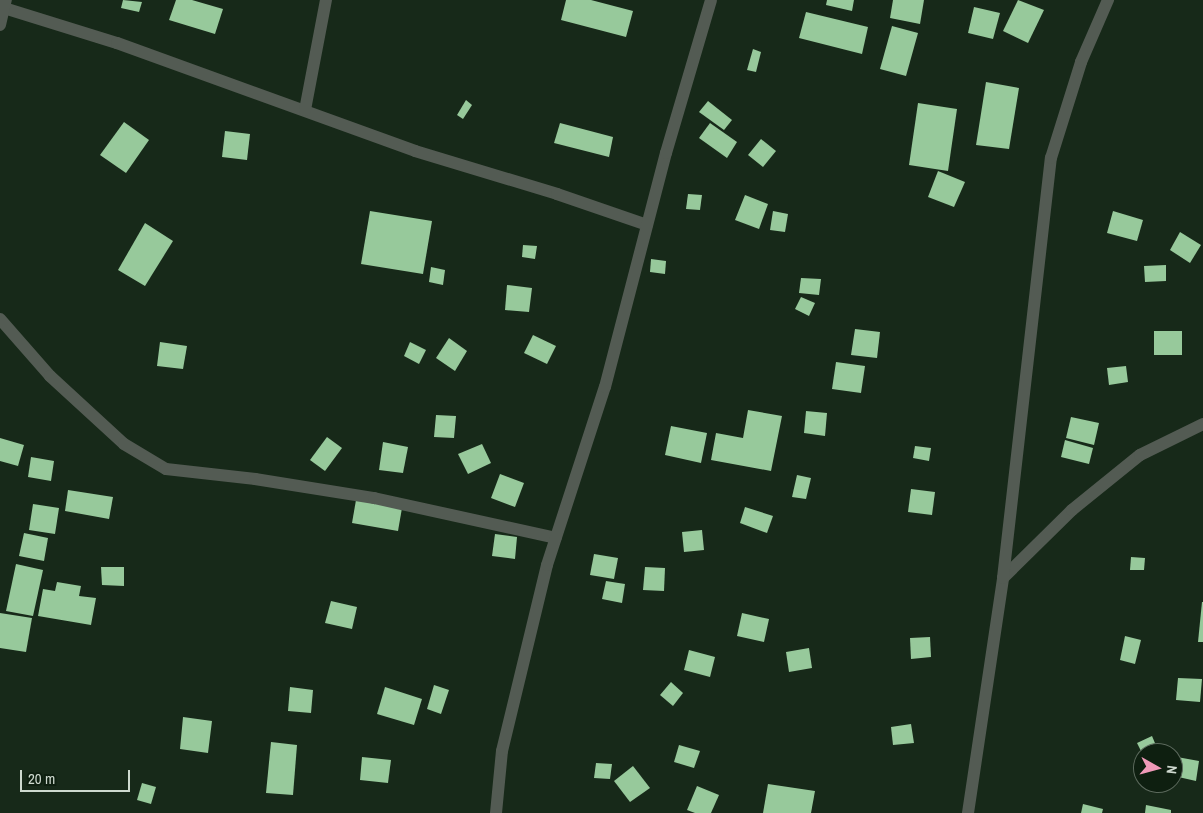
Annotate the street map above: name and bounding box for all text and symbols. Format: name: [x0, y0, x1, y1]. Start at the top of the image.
north arrow: [1133, 743, 1183, 793]
scale bar: [22, 760, 132, 792]
text: N: [1162, 764, 1181, 775]
text: 20 m: [28, 768, 55, 789]

